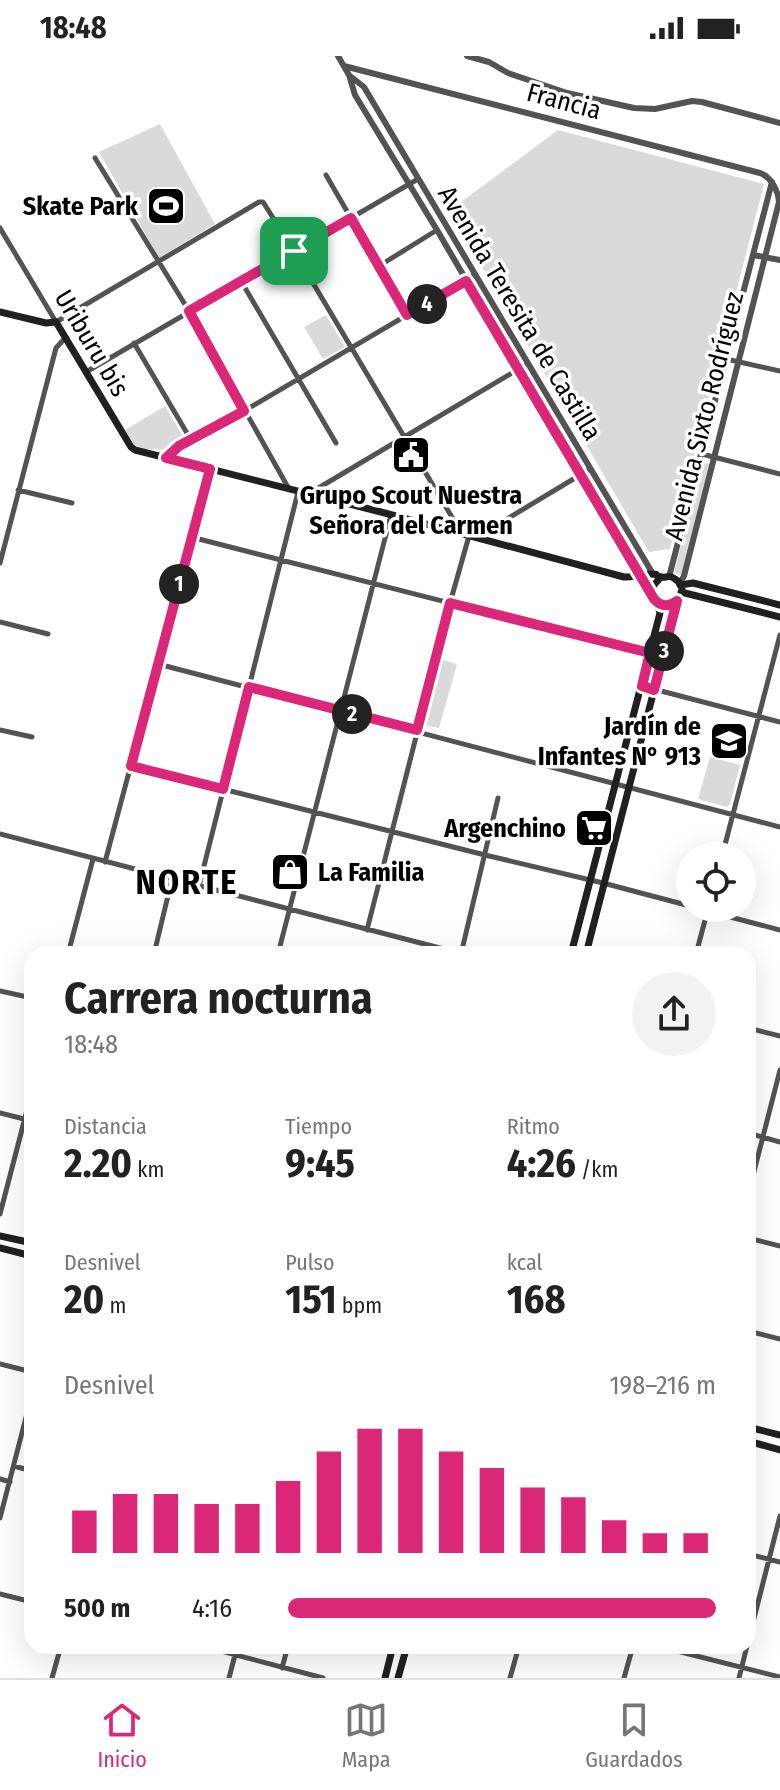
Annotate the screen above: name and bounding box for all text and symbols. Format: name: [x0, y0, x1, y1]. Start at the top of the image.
text: 18:48: [40, 10, 107, 46]
street label: Francia: [523, 77, 604, 126]
street label: Avenida Teresita de Castilla: [431, 180, 608, 446]
sports icon: Skate Park: [145, 185, 187, 227]
place label: Skate Park: [23, 191, 139, 222]
pin: [260, 217, 328, 285]
icon: arrive: [272, 229, 316, 273]
street label: Uriburu bis: [48, 284, 135, 402]
pin: 4: [407, 284, 447, 324]
street label: Avenida Sixto Rodríguez: [659, 289, 750, 544]
text: 4: [421, 290, 433, 317]
public building icon: Grupo Scout Nuestra Señora del Carmen: [390, 434, 432, 476]
place label: Grupo Scout Nuestra Señora del Carmen: [300, 480, 522, 541]
pin: 1: [159, 564, 199, 604]
text: 1: [174, 570, 184, 597]
pin: 3: [644, 631, 684, 671]
text: 3: [659, 637, 669, 664]
pin: 2: [332, 694, 372, 734]
text: 2: [347, 700, 357, 727]
place label: Jardín de Infantes N° 913: [538, 711, 701, 772]
school or university icon: Jardín de Infantes N° 913: [708, 720, 750, 762]
supermarket icon: Argenchino: [573, 807, 615, 849]
place label: Argenchino: [443, 813, 566, 844]
map controls: [676, 842, 756, 922]
button: locate: [676, 842, 756, 922]
shop icon: La Familia: [269, 851, 311, 893]
place label: La Familia: [318, 857, 425, 888]
district label: NORTE: [136, 862, 239, 903]
text: Carrera nocturna: [64, 972, 373, 1025]
button: share: [632, 972, 716, 1056]
text: 18:48: [64, 1029, 118, 1060]
text: Distancia: [64, 1113, 147, 1140]
text: Tiempo: [285, 1113, 352, 1140]
text: Ritmo: [507, 1113, 560, 1140]
text: 2.20: [64, 1140, 132, 1188]
text: 9:45: [285, 1140, 355, 1188]
text: 4:26: [507, 1140, 576, 1188]
text: km: [132, 1156, 164, 1183]
text: /km: [576, 1156, 618, 1183]
text: Desnivel: [64, 1249, 141, 1276]
text: Pulso: [285, 1249, 335, 1276]
text: kcal: [507, 1249, 542, 1276]
text: 20: [64, 1276, 104, 1324]
text: 151: [285, 1276, 337, 1324]
text: 168: [507, 1276, 566, 1324]
text: m: [104, 1292, 126, 1319]
text: bpm: [337, 1292, 382, 1319]
text: Desnivel: [64, 1370, 154, 1401]
text: 198–216 m: [609, 1370, 716, 1401]
text: 500 m: [64, 1593, 130, 1624]
text: 4:16: [192, 1593, 232, 1624]
tab: Inicio: [97, 1698, 147, 1773]
tab: Mapa: [342, 1698, 390, 1773]
tab: Guardados: [585, 1698, 683, 1773]

